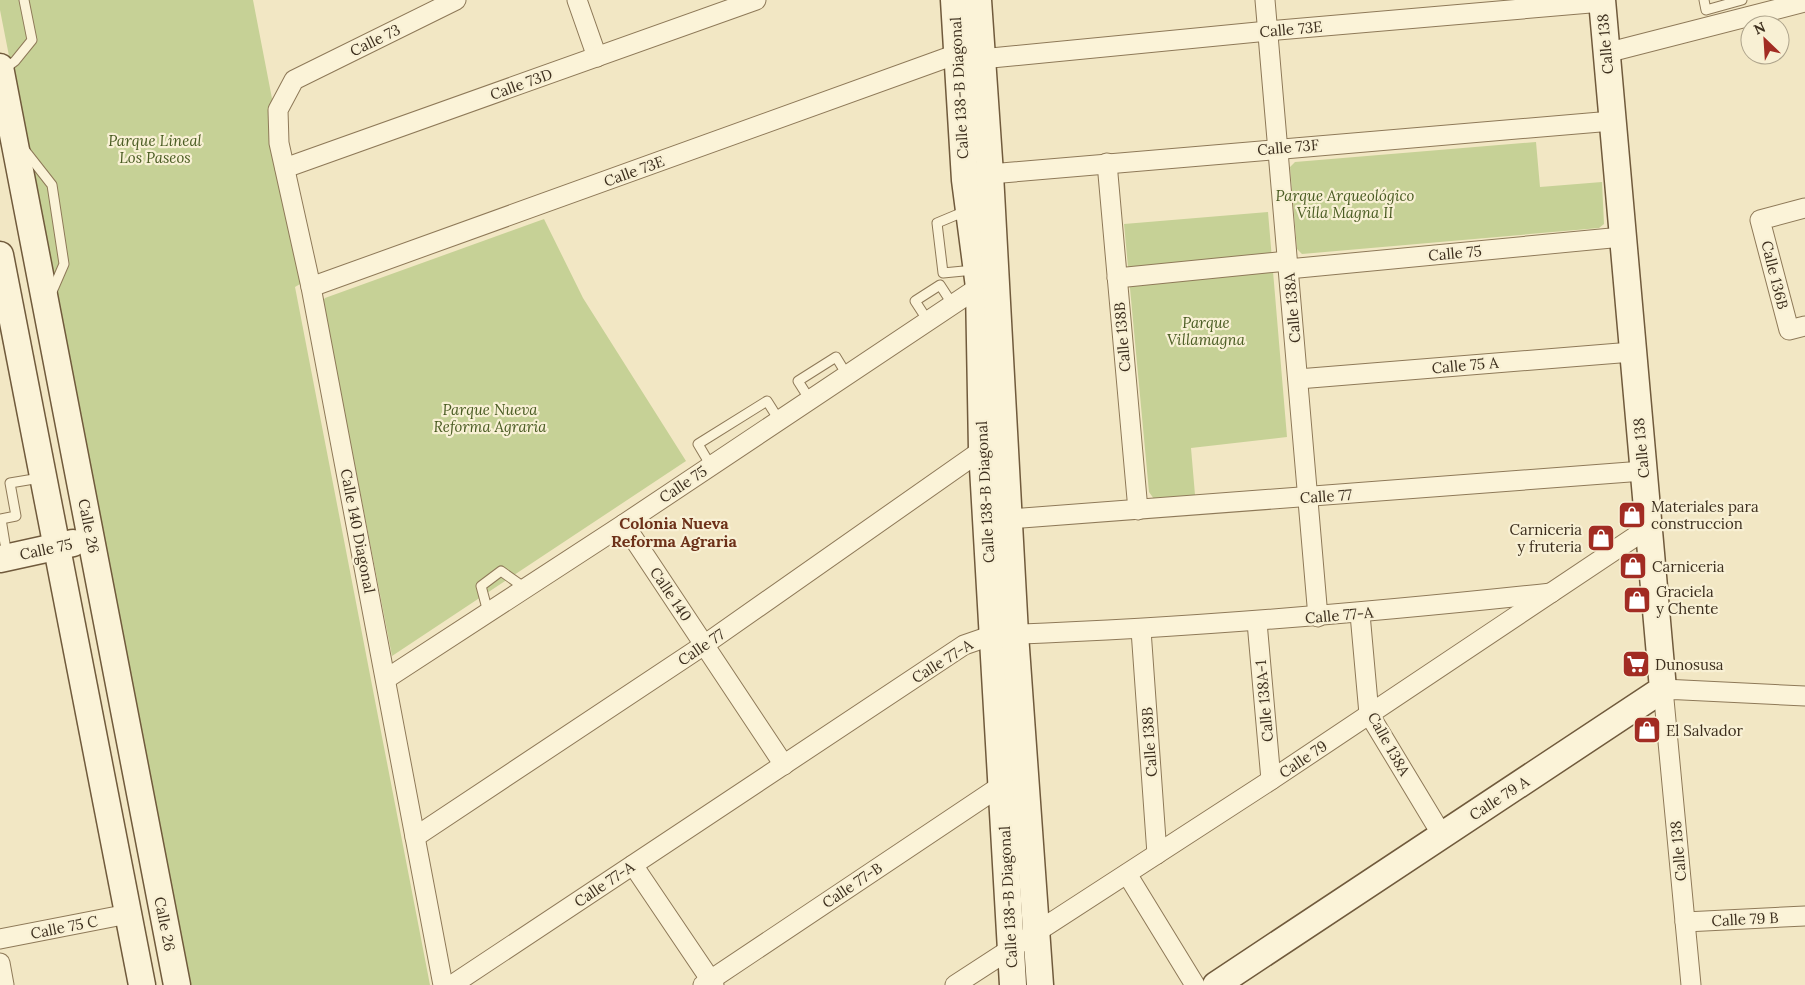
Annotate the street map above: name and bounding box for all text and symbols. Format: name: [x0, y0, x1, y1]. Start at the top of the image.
street label: Calle 138: [1593, 13, 1617, 75]
north arrow: [1740, 15, 1790, 65]
street label: Calle 138-B Diagonal: [946, 17, 972, 159]
street label: Calle 73E: [1259, 17, 1323, 41]
text: N: [1751, 18, 1768, 39]
street label: Calle 73: [347, 20, 403, 60]
street label: Calle 73D: [487, 64, 555, 104]
park label: Parque Lineal Los Paseos: [108, 131, 203, 167]
street label: Calle 73F: [1256, 135, 1320, 159]
street label: Calle 73E: [601, 151, 667, 191]
park label: Parque Arqueológico Villa Magna II: [1276, 186, 1415, 222]
street label: Calle 136B: [1757, 239, 1793, 311]
street label: Calle 75: [1427, 241, 1483, 265]
street label: Calle 138A: [1279, 272, 1305, 344]
street label: Calle 138B: [1109, 301, 1135, 373]
park label: Parque Villamagna: [1167, 313, 1246, 349]
street label: Calle 75 A: [1431, 353, 1500, 377]
park label: Parque Nueva Reforma Agraria: [433, 400, 547, 436]
street label: Calle 138: [1629, 417, 1653, 479]
street label: Calle 138-B Diagonal: [972, 421, 998, 563]
street label: Calle 75: [655, 461, 711, 507]
street label: Calle 140 Diagonal: [337, 467, 379, 595]
street label: Calle 77: [1299, 485, 1353, 507]
street label: Calle 26: [74, 497, 104, 555]
place label: Materiales para construccion: [1651, 497, 1759, 533]
shop icon: Materiales para construccion: [1617, 500, 1647, 530]
district label: Colonia Nueva Reforma Agraria: [611, 513, 738, 551]
place label: Carniceria y fruteria: [1509, 520, 1582, 556]
shop icon: Carniceria y fruteria: [1586, 523, 1616, 553]
street label: Calle 75: [18, 534, 74, 564]
shop icon: Carniceria: [1618, 551, 1648, 581]
place label: Carniceria: [1652, 557, 1725, 576]
street label: Calle 140: [646, 563, 696, 625]
place label: Graciela y Chente: [1656, 582, 1718, 618]
shop icon: Graciela y Chente: [1622, 585, 1652, 615]
street label: Calle 77-A: [1304, 603, 1375, 627]
street label: Calle 77: [674, 624, 728, 669]
street label: Calle 77-A: [908, 634, 977, 687]
supermarket icon: Dunosusa: [1621, 649, 1651, 679]
place label: Dunosusa: [1655, 655, 1724, 674]
street label: Calle 138A-1: [1251, 659, 1277, 743]
street label: Calle 138B: [1137, 706, 1161, 778]
street label: Calle 138A: [1364, 709, 1415, 780]
shop icon: El Salvador: [1632, 715, 1662, 745]
place label: El Salvador: [1666, 721, 1744, 740]
street label: Calle 79: [1275, 736, 1331, 782]
street label: Calle 79 A: [1466, 771, 1533, 824]
street label: Calle 138: [1666, 820, 1690, 882]
street label: Calle 138-B Diagonal: [995, 826, 1021, 968]
street label: Calle 77-A: [570, 857, 638, 911]
street label: Calle 77-B: [818, 858, 886, 912]
street label: Calle 26: [150, 895, 180, 953]
street label: Calle 79 B: [1711, 908, 1779, 930]
street label: Calle 75 C: [29, 911, 100, 943]

